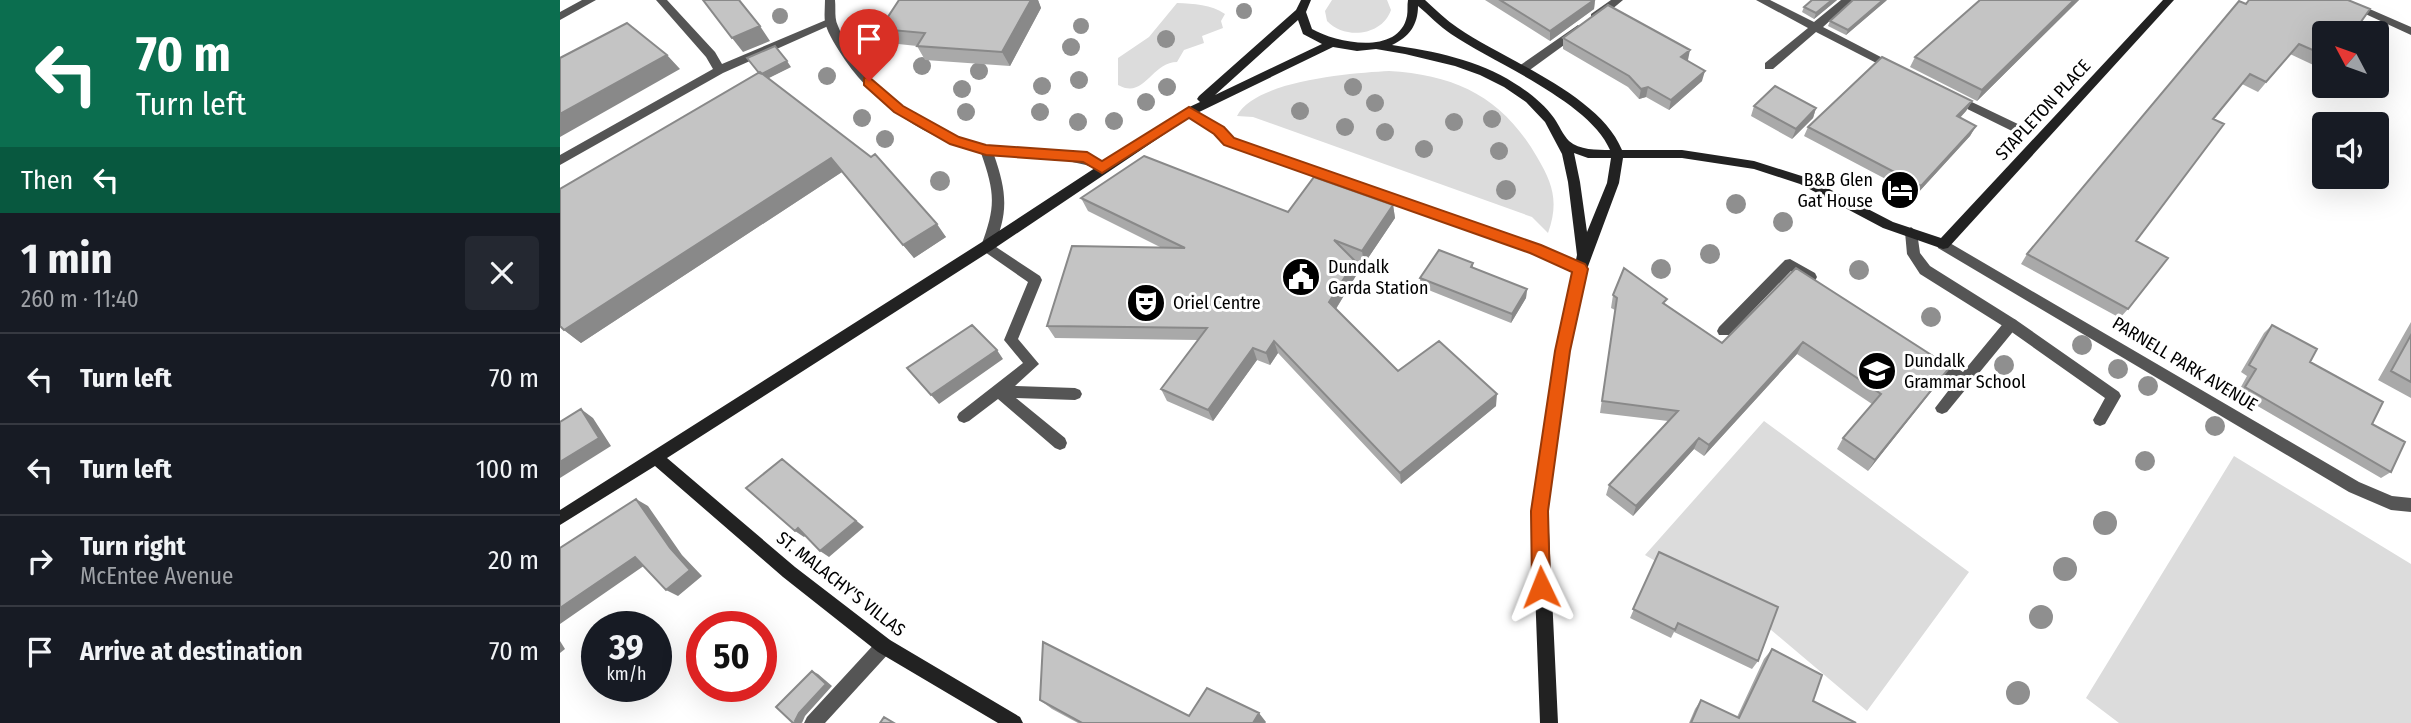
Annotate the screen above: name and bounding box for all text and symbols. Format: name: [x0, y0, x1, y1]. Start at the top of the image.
pin: [839, 9, 899, 81]
icon: arrive: [850, 20, 888, 58]
north arrow: [2312, 21, 2389, 98]
map controls: [2312, 21, 2389, 189]
text: 70 m: [136, 25, 231, 84]
icon: left: [21, 28, 112, 119]
street label: STAPLETON PLACE: [1991, 55, 2095, 165]
text: Turn left: [136, 85, 246, 123]
button: sound: [2312, 112, 2389, 189]
icon: left: [87, 161, 125, 199]
text: Then: [21, 165, 73, 196]
place label: B&B Glen Gat House: [1797, 169, 1873, 212]
hotel icon: B&B Glen Gat House: [1879, 169, 1921, 211]
text: 1 min: [21, 234, 112, 284]
button: close: [465, 236, 539, 310]
public building icon: Dundalk Garda Station: [1280, 256, 1322, 298]
place label: Dundalk Garda Station: [1328, 256, 1429, 299]
theatre icon: Oriel Centre: [1125, 282, 1167, 324]
text: 260 m · 11:40: [21, 285, 139, 313]
place label: Oriel Centre: [1173, 292, 1261, 314]
street label: PARNELL PARK AVENUE: [2108, 312, 2262, 416]
school or university icon: Dundalk Grammar School: [1856, 350, 1898, 392]
place label: Dundalk Grammar School: [1904, 350, 2026, 393]
icon: left: [21, 360, 59, 398]
text: Turn left: [80, 363, 172, 394]
text: 70 m: [489, 363, 539, 394]
icon: left: [21, 451, 59, 489]
text: Turn left: [80, 454, 172, 485]
text: 100 m: [476, 454, 539, 485]
street label: ST. MALACHY'S VILLAS: [772, 527, 910, 641]
text: Turn right: [80, 531, 186, 562]
icon: right: [21, 542, 59, 580]
text: 20 m: [488, 545, 539, 576]
position arrow: [1504, 550, 1578, 624]
text: McEntee Avenue: [80, 562, 233, 590]
speed limit sign: 50: [686, 611, 777, 702]
text: 39: [609, 626, 644, 668]
icon: arrive: [21, 633, 59, 671]
text: Arrive at destination: [80, 636, 303, 667]
text: 70 m: [489, 636, 539, 667]
text: km/h: [606, 663, 647, 685]

